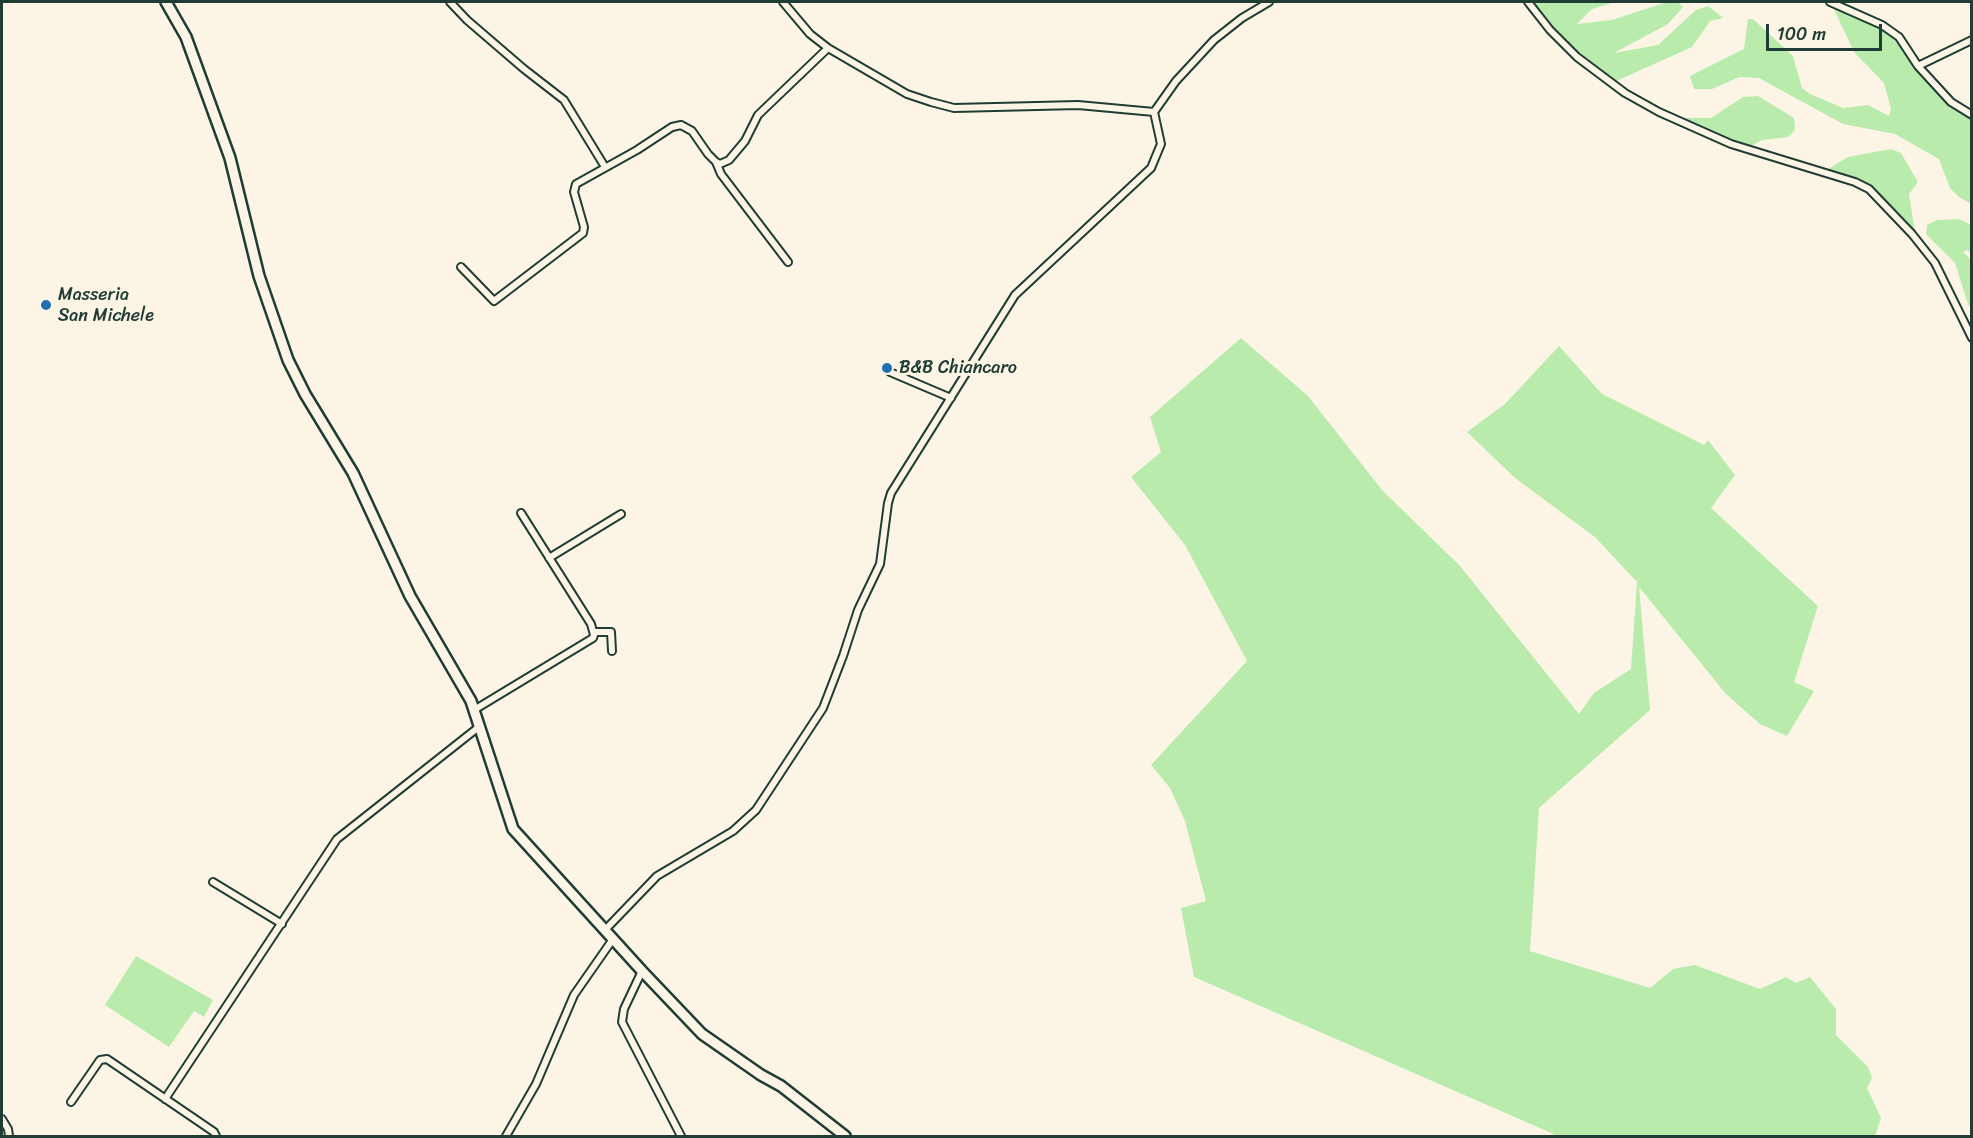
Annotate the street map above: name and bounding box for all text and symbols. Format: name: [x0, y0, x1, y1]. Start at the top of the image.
scale bar: [1769, 12, 1884, 50]
text: 100 m: [1777, 18, 1826, 50]
place label: Masseria San Michele: [58, 284, 154, 326]
marker: Masseria San Michele: [39, 298, 53, 312]
place label: B&B Chiancaro: [899, 357, 1017, 379]
marker: B&B Chiancaro: [880, 361, 894, 375]

